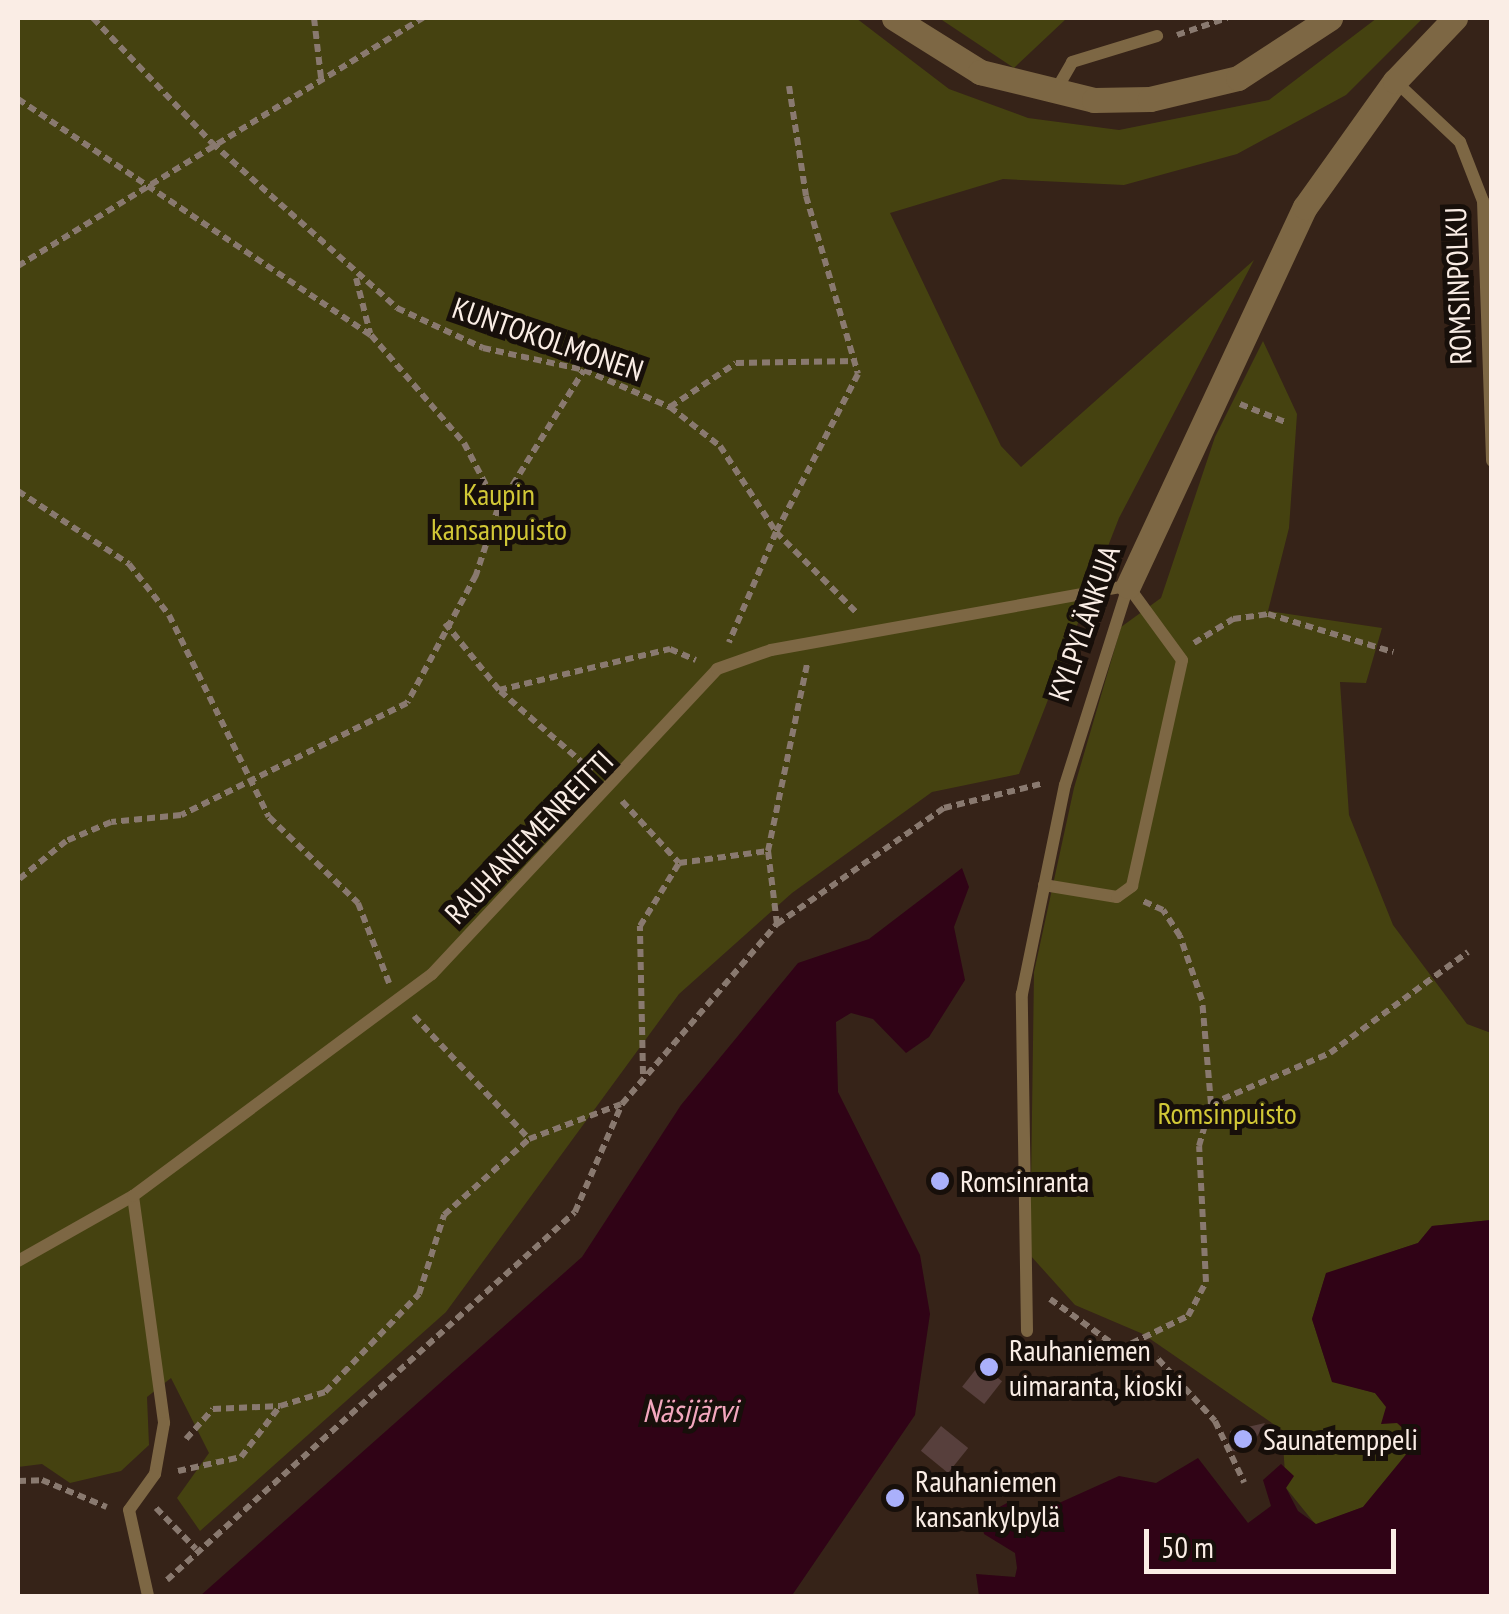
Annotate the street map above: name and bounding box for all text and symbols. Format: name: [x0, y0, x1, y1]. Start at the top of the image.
street label: ROMSINPOLKU: [1437, 207, 1479, 365]
street label: KUNTOKOLMONEN: [448, 290, 648, 388]
park label: Kaupin kansanpuisto: [431, 476, 567, 546]
street label: KYLPYLÄNKUJA: [1041, 541, 1127, 705]
street label: RAUHANIEMENREITTI: [437, 743, 621, 931]
park label: Romsinpuisto: [1157, 1095, 1297, 1131]
place label: Romsinranta: [960, 1163, 1089, 1199]
marker: Romsinranta: [929, 1170, 951, 1192]
place label: Rauhaniemen uimaranta, kioski: [1009, 1332, 1185, 1402]
marker: Rauhaniemen uimaranta, kioski: [978, 1356, 1000, 1378]
water label: Näsijärvi: [642, 1391, 738, 1429]
place label: Saunatemppeli: [1263, 1421, 1418, 1457]
marker: Saunatemppeli: [1232, 1428, 1254, 1450]
place label: Rauhaniemen kansankylpylä: [915, 1463, 1060, 1534]
marker: Rauhaniemen kansankylpylä: [884, 1487, 906, 1509]
scale bar: [1149, 1509, 1402, 1571]
text: 50 m: [1161, 1527, 1214, 1566]

